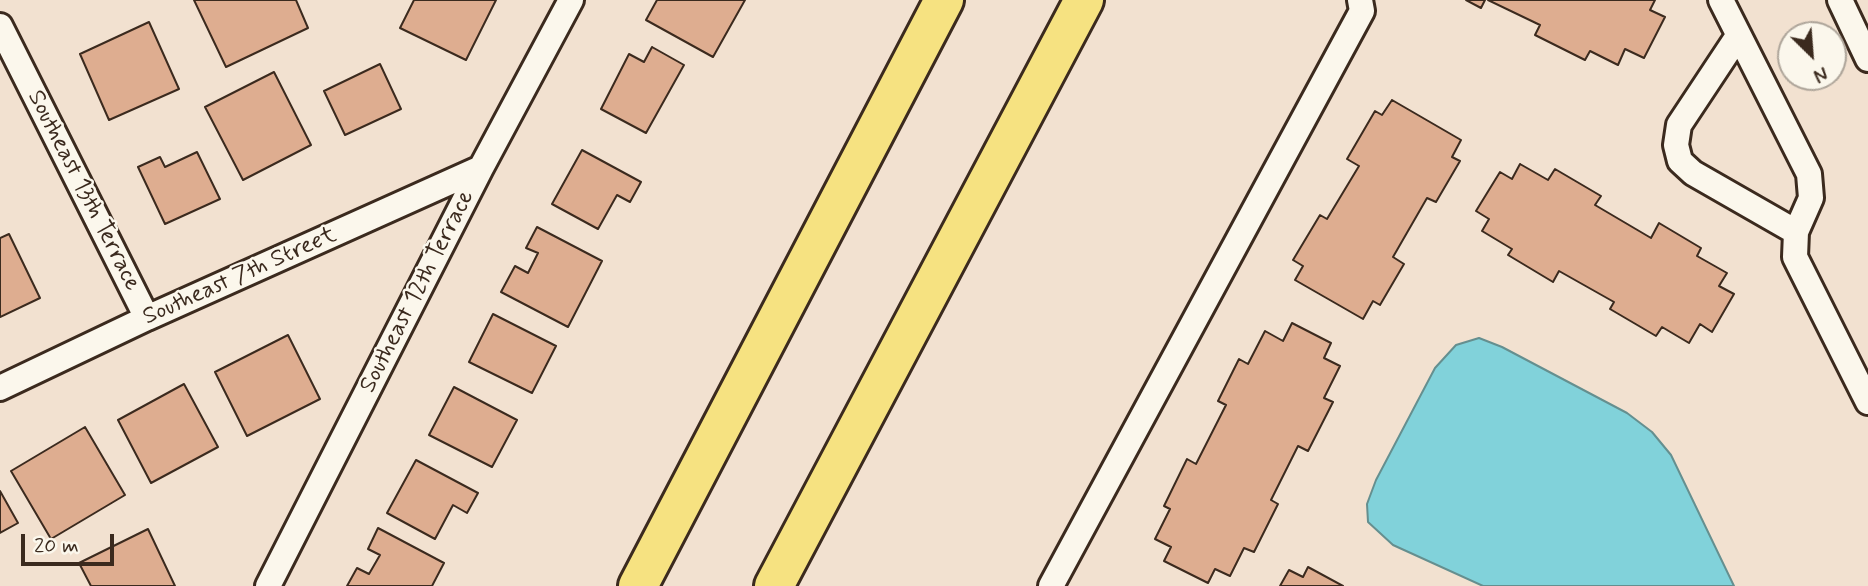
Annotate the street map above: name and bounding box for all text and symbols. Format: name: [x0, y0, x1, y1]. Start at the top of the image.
north arrow: [1777, 21, 1847, 91]
text: N: [1809, 60, 1831, 88]
street label: Southeast 13th Terrace: [20, 86, 146, 296]
street label: Southeast 12th Terrace: [354, 186, 482, 398]
street label: Southeast 7th Street: [139, 221, 341, 333]
scale bar: [24, 520, 117, 564]
text: 20 m: [34, 532, 79, 560]

